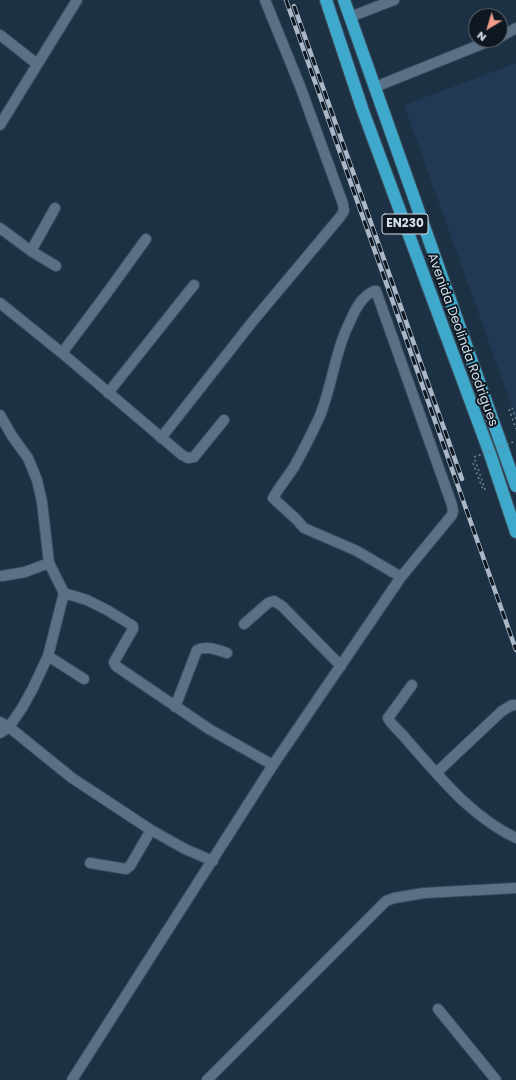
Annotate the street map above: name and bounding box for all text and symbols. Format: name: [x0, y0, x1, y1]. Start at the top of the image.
north arrow: [468, 8, 508, 48]
text: N: [473, 28, 489, 46]
road number: EN230: [382, 214, 428, 234]
street label: Avenida Deolinda Rodrigues: [423, 251, 501, 429]

